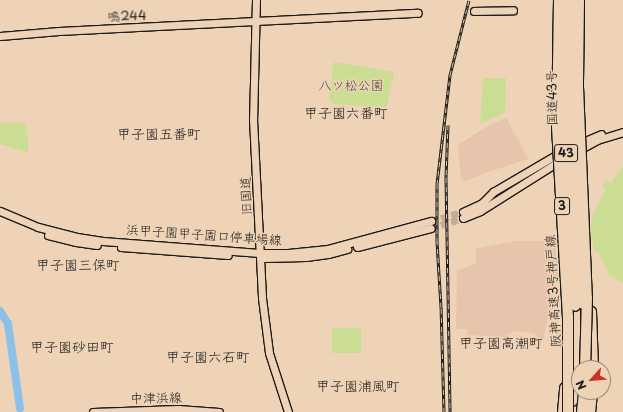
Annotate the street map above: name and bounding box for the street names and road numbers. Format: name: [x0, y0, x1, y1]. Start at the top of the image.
street label: 鳴244: [107, 8, 147, 24]
street label: 国道43号: [544, 70, 560, 126]
road number: 43: [554, 143, 578, 163]
street label: 旧国道: [238, 176, 254, 216]
road number: 3: [554, 196, 570, 216]
street label: 浜甲子園甲子園口停車場線: [126, 222, 282, 248]
street label: 阪神高速3号神戸線: [542, 234, 564, 348]
street label: 中津浜線: [130, 390, 182, 406]

